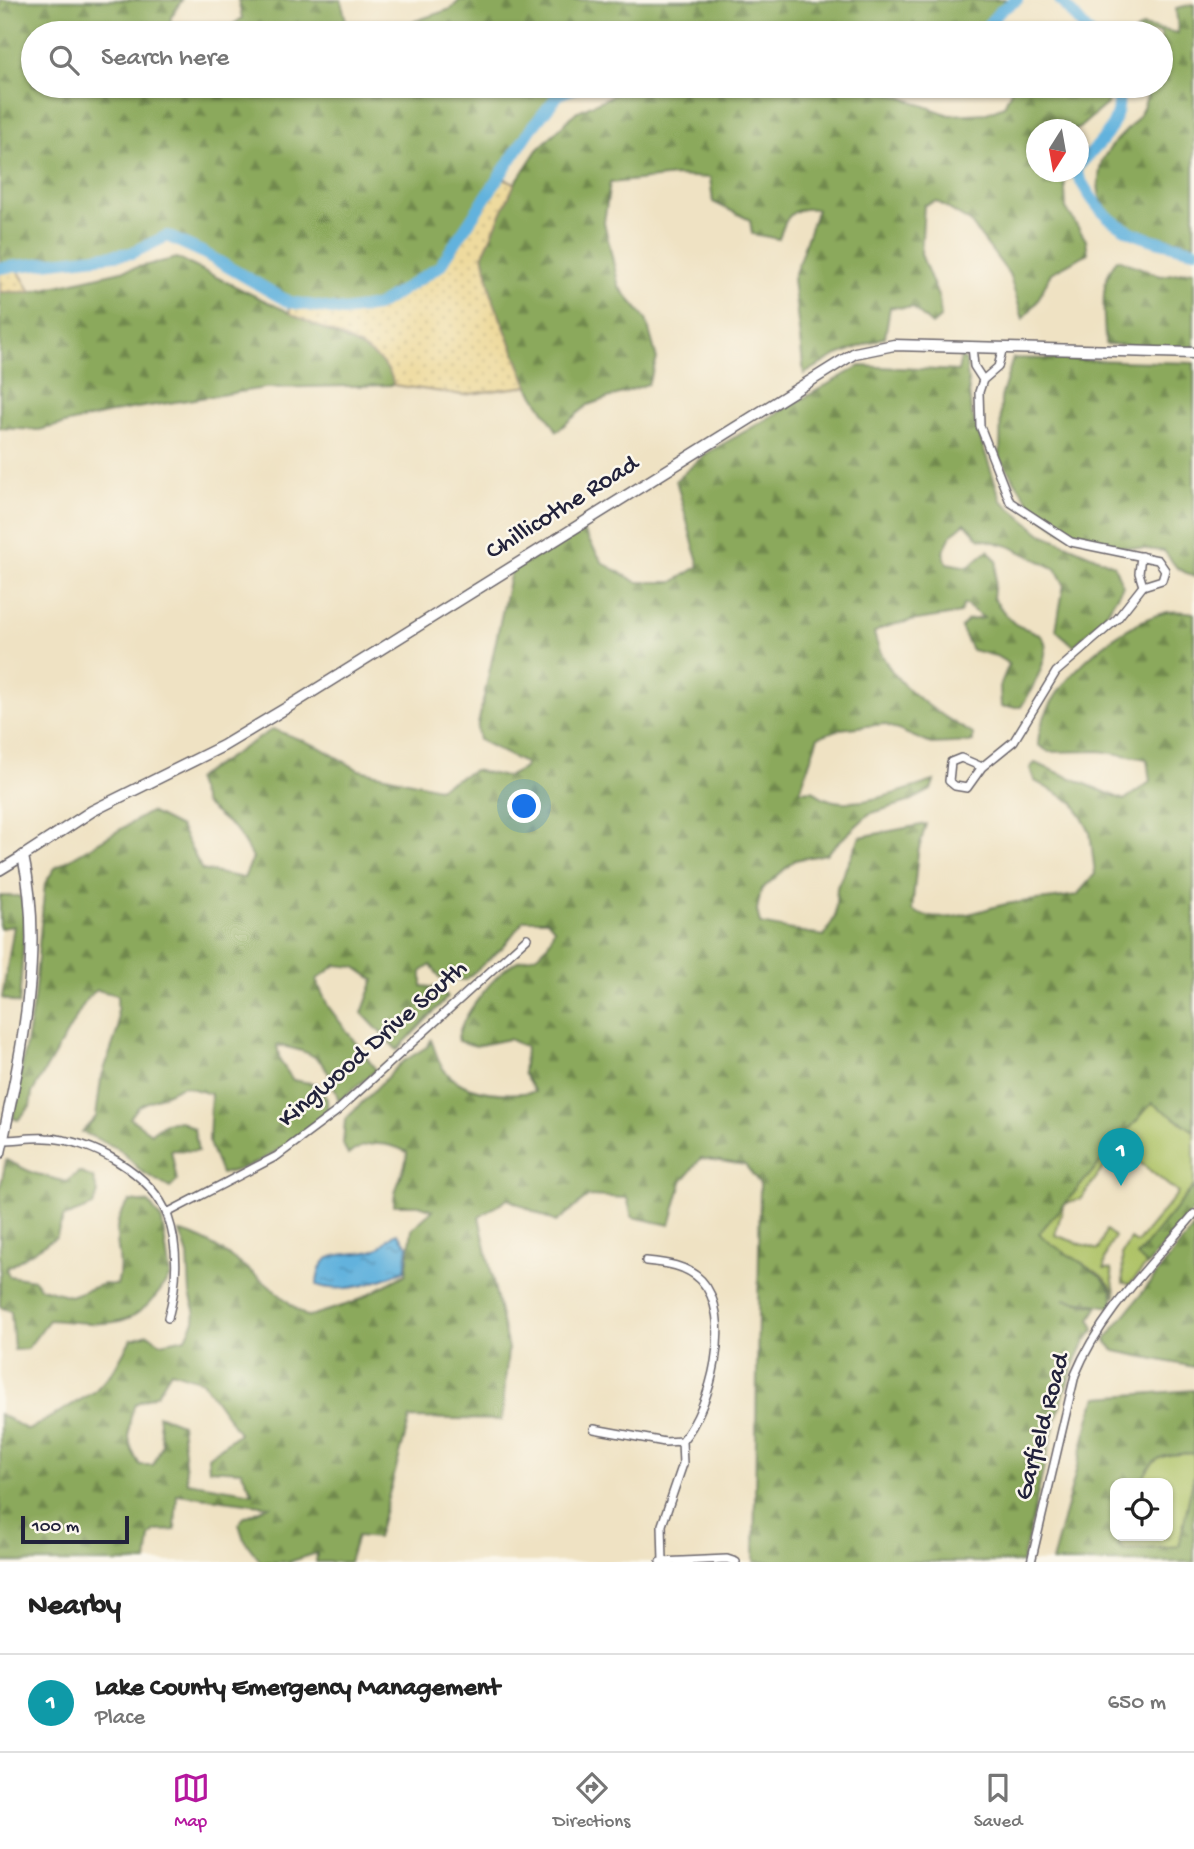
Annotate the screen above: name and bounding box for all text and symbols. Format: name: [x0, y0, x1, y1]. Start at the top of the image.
search box: [21, 21, 1173, 98]
icon: search: [45, 41, 83, 79]
text: Search here: [101, 44, 229, 75]
north arrow: [1026, 119, 1089, 182]
street label: Chillicothe Road: [481, 449, 647, 568]
your location: [507, 789, 541, 823]
street label: Kingwood Drive South: [273, 954, 475, 1136]
pin: 1: [1098, 1128, 1144, 1186]
street label: Garfield Road: [1009, 1348, 1079, 1504]
map controls: [1110, 1478, 1173, 1541]
button: locate: [1110, 1478, 1173, 1541]
scale bar: [21, 1513, 130, 1545]
text: 100 m: [32, 1516, 79, 1539]
text: Nearby: [28, 1590, 121, 1625]
text: Lake County Emergency Management: [95, 1674, 500, 1705]
text: 1: [46, 1690, 56, 1717]
text: 650 m: [1107, 1690, 1166, 1717]
text: Place: [95, 1705, 145, 1732]
tab: Map: [172, 1769, 210, 1834]
tab: Directions: [553, 1769, 630, 1834]
tab: Saved: [974, 1769, 1022, 1834]

